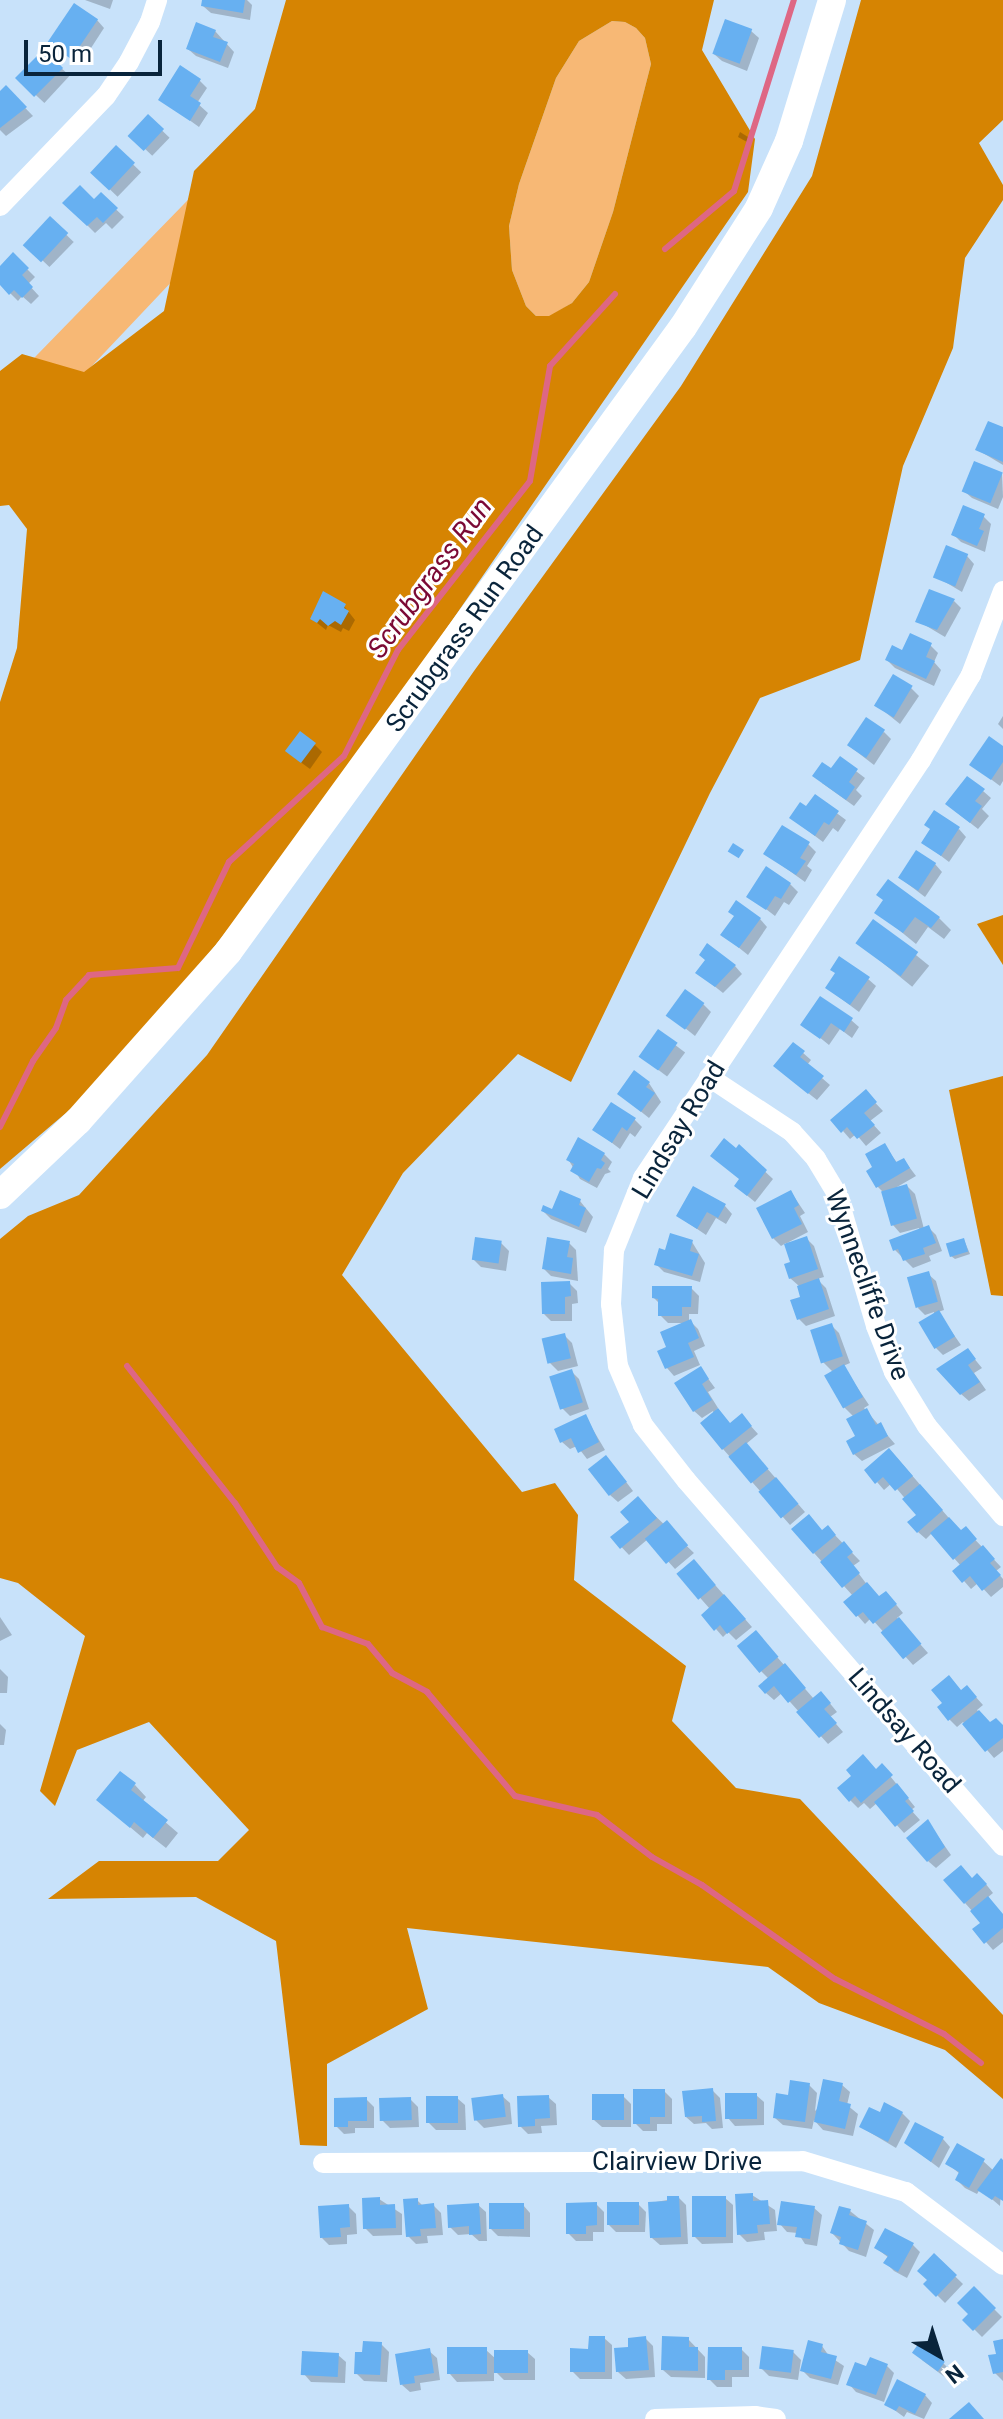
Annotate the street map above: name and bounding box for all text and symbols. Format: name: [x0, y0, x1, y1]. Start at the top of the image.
scale bar: [28, 24, 166, 74]
text: 50 m: [38, 40, 92, 68]
water label: Scrubgrass Run: [361, 491, 499, 665]
street label: Scrubgrass Run Road: [380, 520, 550, 738]
street label: Lindsay Road: [626, 1055, 732, 1205]
street label: Wynnecliffe Drive: [818, 1185, 916, 1385]
street label: Lindsay Road: [841, 1662, 967, 1800]
street label: Clairview Drive: [592, 2146, 762, 2178]
north arrow: [899, 2315, 979, 2395]
text: N: [941, 2359, 968, 2389]

